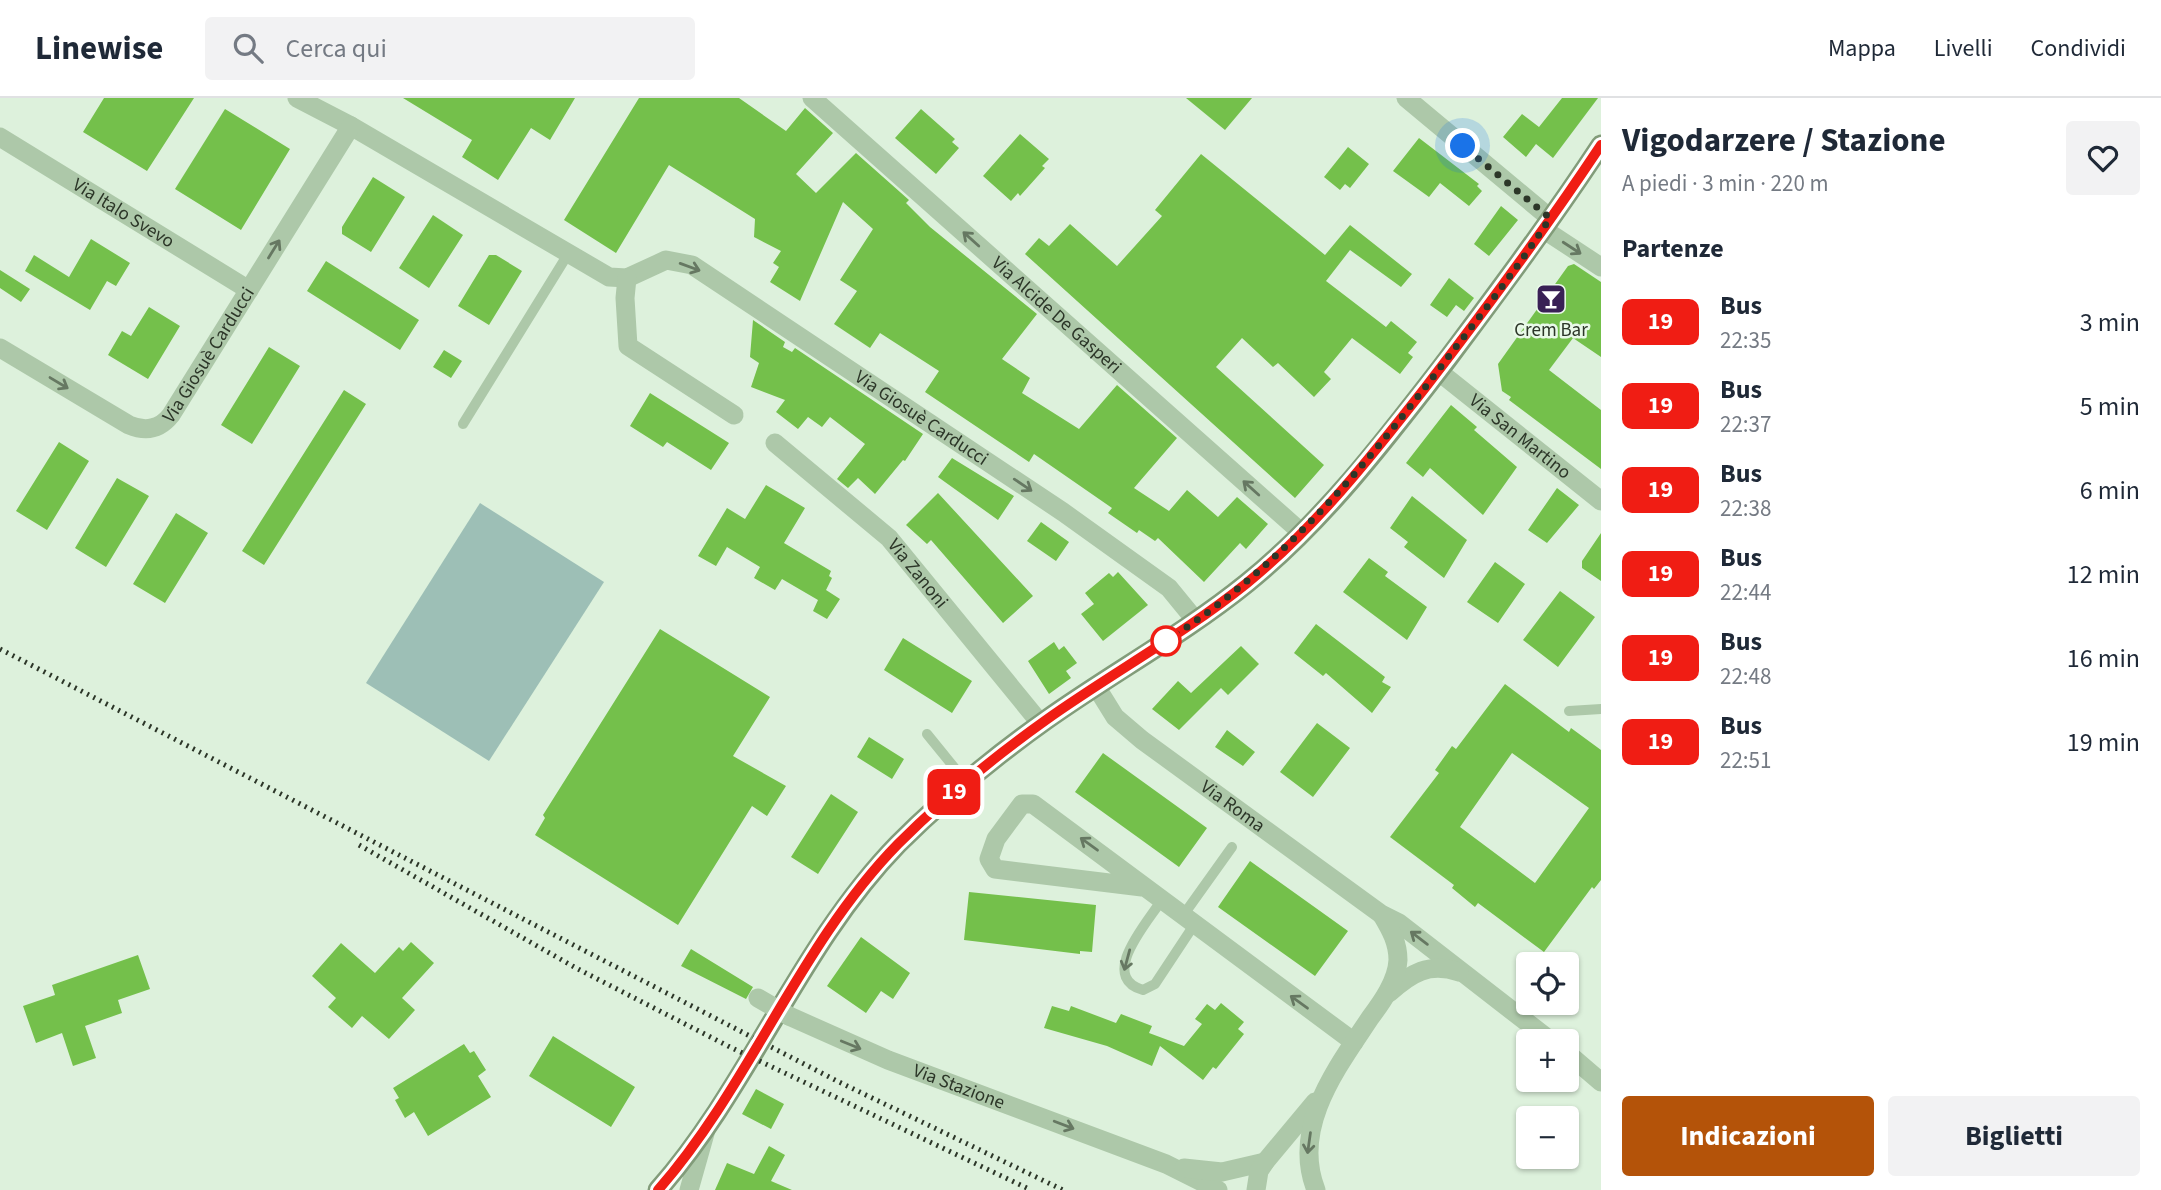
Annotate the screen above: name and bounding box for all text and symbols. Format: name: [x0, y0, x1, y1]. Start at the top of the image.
search box: [205, 17, 695, 80]
text: Linewise: [35, 25, 163, 72]
icon: search: [229, 29, 267, 67]
text: Cerca qui: [285, 30, 387, 67]
text: Mappa: [1828, 31, 1896, 66]
text: Livelli: [1934, 31, 1993, 66]
text: Condividi: [2031, 31, 2126, 66]
text: Vigodarzere / Stazione: [1622, 117, 1946, 164]
button: heart: [2066, 121, 2140, 195]
your location: [1445, 128, 1480, 163]
text: A piedi · 3 min · 220 m: [1622, 167, 1829, 200]
street label: Via Italo Svevo: [67, 171, 180, 255]
text: Partenze: [1622, 230, 1724, 267]
one-way arrow: [962, 231, 980, 247]
one-way arrow: [268, 239, 282, 259]
one-way arrow: [1562, 240, 1581, 255]
street label: Via Alcide De Gasperi: [986, 250, 1127, 380]
one-way arrow: [679, 262, 700, 274]
street label: Via Giosuè Carducci: [156, 282, 261, 429]
bar icon: Crem Bar: [1534, 282, 1568, 316]
text: Bus: [1720, 287, 1762, 324]
text: 19: [1648, 304, 1673, 339]
text: 3 min: [2080, 304, 2140, 341]
place label: Crem Bar: [1514, 317, 1588, 344]
text: 22:35: [1720, 324, 1771, 357]
street label: Via Giosuè Carducci: [849, 364, 994, 472]
text: Bus: [1720, 371, 1762, 408]
one-way arrow: [48, 376, 68, 390]
street label: Via San Martino: [1463, 387, 1577, 486]
text: 19: [1648, 388, 1673, 423]
text: 5 min: [2080, 388, 2140, 425]
text: 22:37: [1720, 408, 1771, 441]
text: Bus: [1720, 455, 1762, 492]
text: 19: [1648, 472, 1673, 507]
text: 6 min: [2080, 472, 2140, 509]
one-way arrow: [1013, 478, 1032, 493]
one-way arrow: [1242, 480, 1260, 496]
text: 22:38: [1720, 492, 1771, 525]
street label: Via Zanoni: [881, 533, 955, 614]
text: Bus: [1720, 539, 1762, 576]
text: 19: [1648, 556, 1673, 591]
text: 12 min: [2067, 556, 2140, 593]
text: 22:44: [1720, 576, 1771, 609]
text: Bus: [1720, 623, 1762, 660]
unlabelled marker: [1151, 626, 1181, 656]
text: 19: [1648, 640, 1673, 675]
text: 16 min: [2067, 640, 2140, 677]
text: 22:48: [1720, 660, 1771, 693]
text: Bus: [1720, 707, 1762, 744]
text: 19: [1648, 724, 1673, 759]
text: 19 min: [2067, 724, 2140, 761]
text: 22:51: [1720, 744, 1771, 777]
line badge: 19: [922, 769, 986, 815]
street label: Via Roma: [1195, 773, 1271, 839]
text: 19: [941, 774, 967, 809]
one-way arrow: [1079, 837, 1098, 852]
one-way arrow: [1410, 930, 1429, 945]
one-way arrow: [1120, 948, 1133, 970]
map controls: [1516, 952, 1579, 1169]
button: locate: [1516, 952, 1579, 1015]
one-way arrow: [1290, 995, 1309, 1009]
button: +: [1516, 1029, 1579, 1092]
one-way arrow: [840, 1039, 861, 1052]
street label: Via Stazione: [909, 1057, 1009, 1116]
button: Indicazioni: [1622, 1096, 1874, 1176]
button: Biglietti: [1888, 1096, 2140, 1176]
button: −: [1516, 1106, 1579, 1169]
one-way arrow: [1052, 1120, 1074, 1133]
one-way arrow: [1302, 1131, 1315, 1154]

